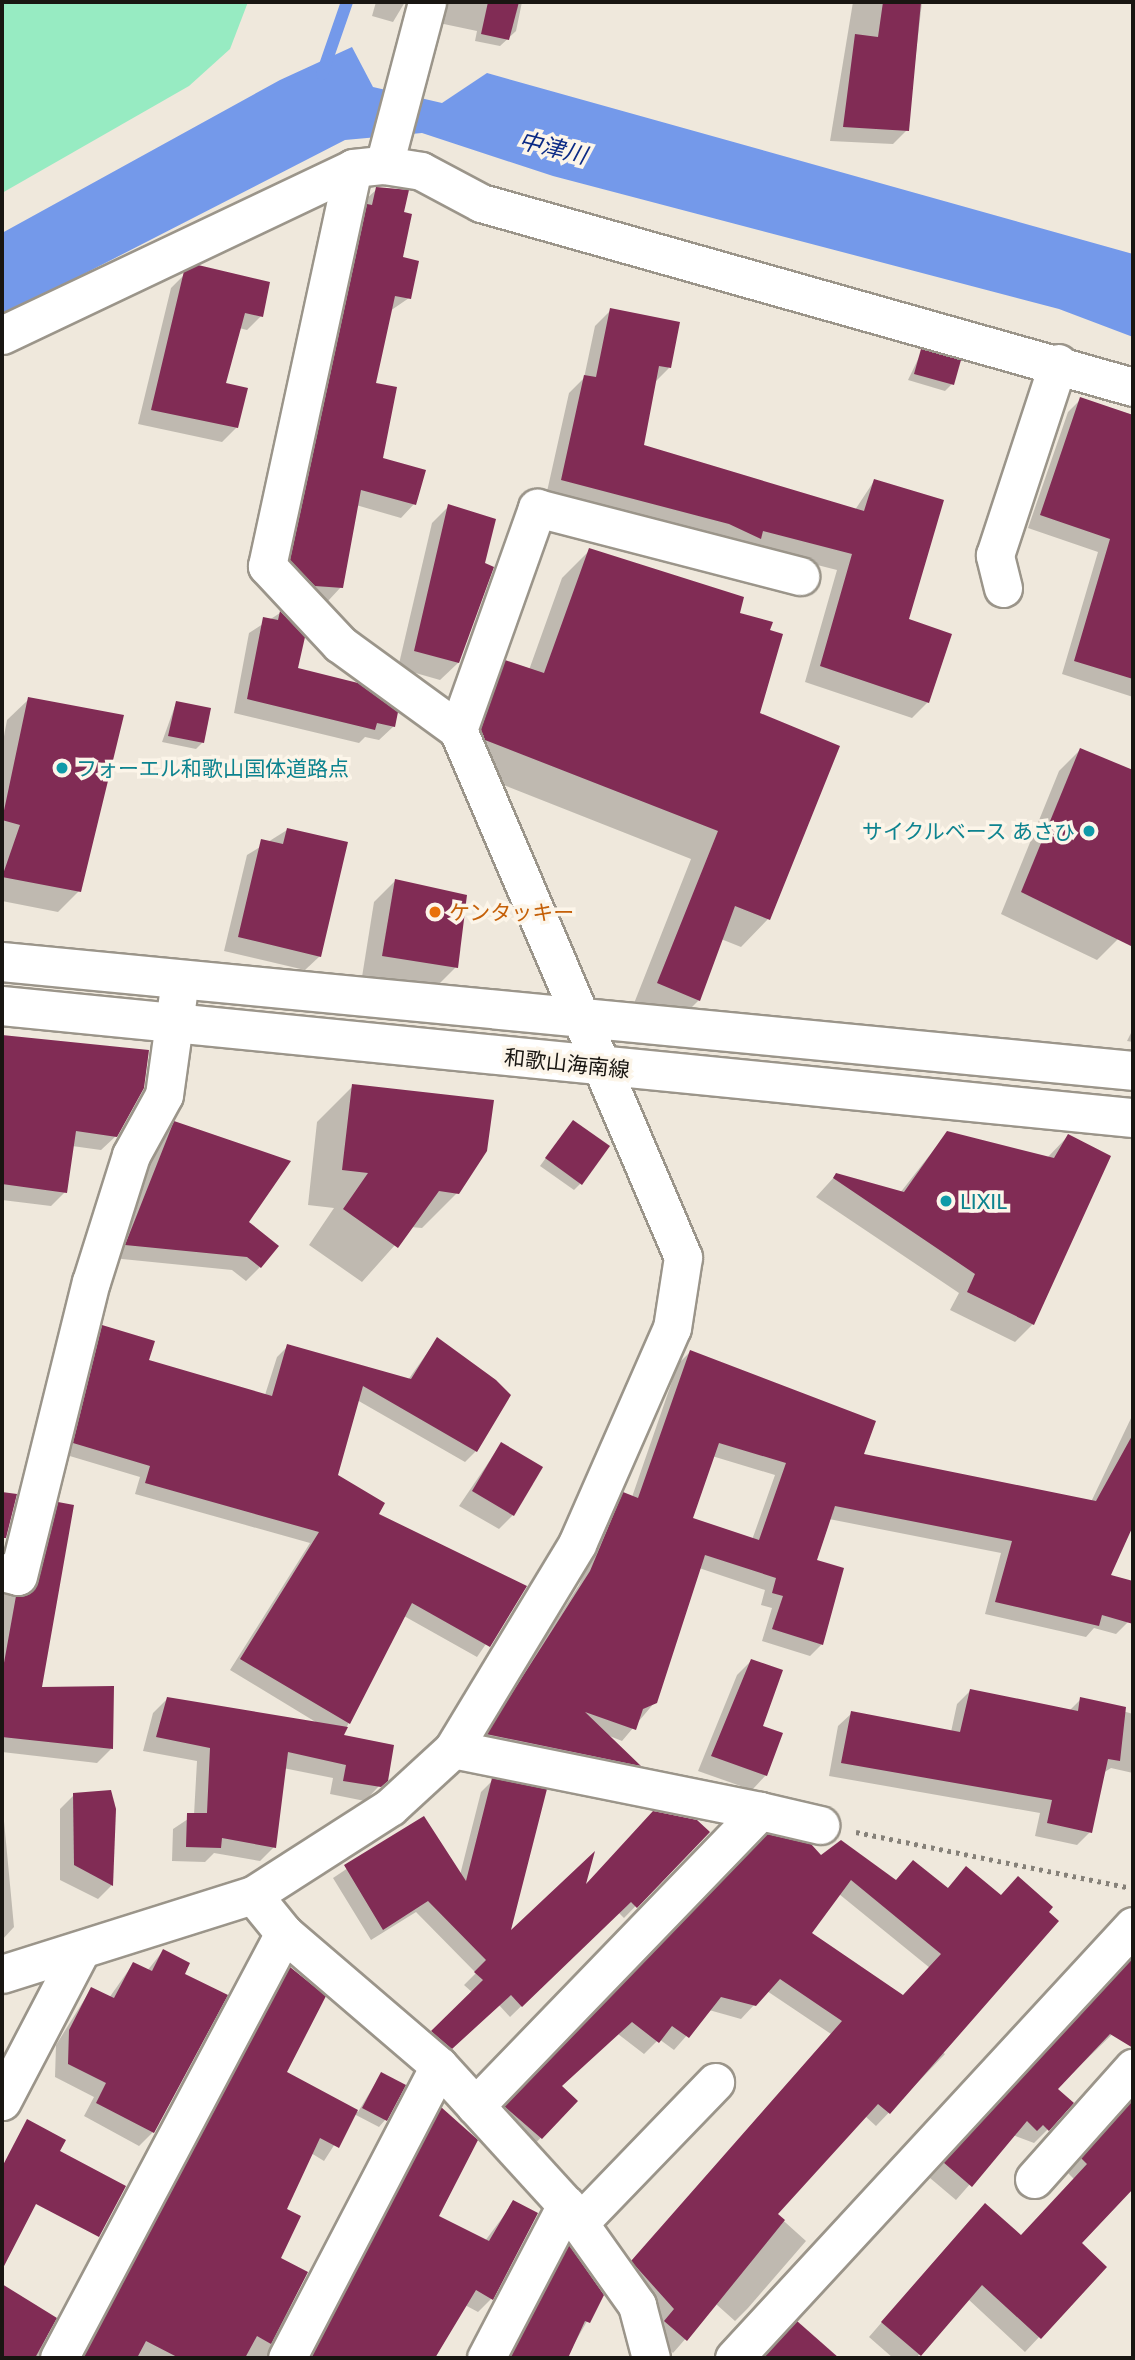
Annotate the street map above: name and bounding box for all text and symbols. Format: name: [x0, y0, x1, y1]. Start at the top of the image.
water label: 中津川: [516, 125, 590, 169]
place label: フォーエル和歌山国体道路点: [76, 755, 349, 781]
marker: フォーエル和歌山国体道路点: [54, 760, 70, 776]
place label: サイクルベース あさひ: [860, 818, 1075, 844]
marker: サイクルベース あさひ: [1081, 823, 1097, 839]
place label: ケンタッキー: [449, 899, 575, 925]
marker: ケンタッキー: [427, 904, 443, 920]
street label: 和歌山海南線: [503, 1044, 631, 1082]
place label: LIXIL: [960, 1188, 1007, 1214]
marker: LIXIL: [938, 1193, 954, 1209]

